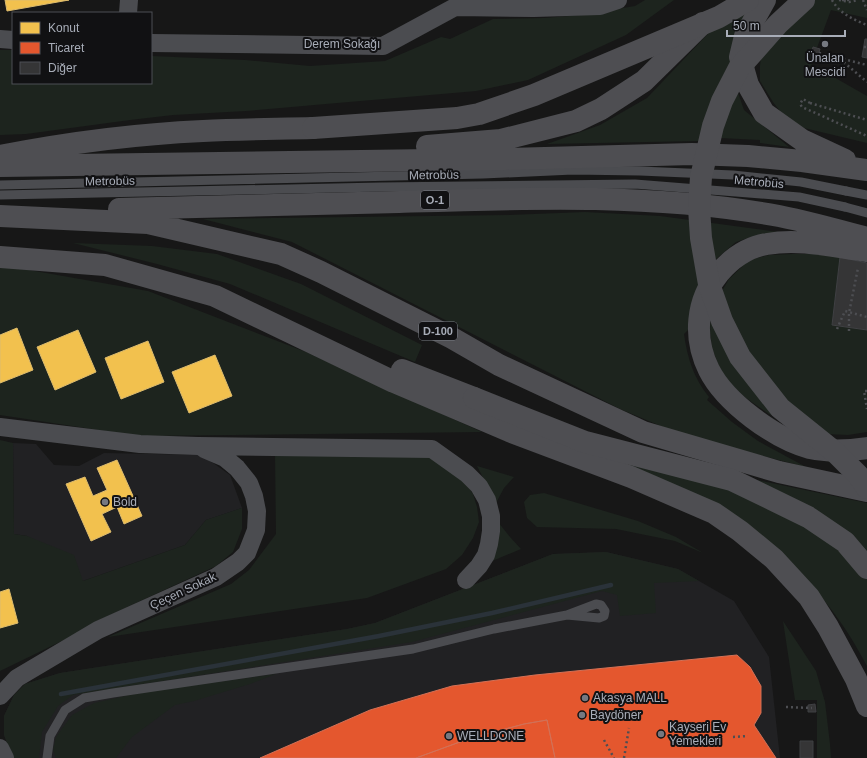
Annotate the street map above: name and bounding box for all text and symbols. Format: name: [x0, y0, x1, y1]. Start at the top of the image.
legend: [12, 12, 152, 84]
scale bar: [727, 12, 845, 38]
text: 50 m: [733, 19, 760, 33]
text: Konut: [48, 21, 80, 35]
street label: Derem Sokağı: [304, 37, 380, 51]
marker: Ünalan Mescidi: [820, 39, 830, 49]
text: Ticaret: [48, 41, 85, 55]
place label: Ünalan Mescidi: [805, 51, 845, 79]
text: Diğer: [48, 61, 77, 75]
street label: Metrobüs: [409, 168, 459, 182]
street label: Metrobüs: [733, 173, 785, 191]
street label: Metrobüs: [85, 174, 135, 188]
road number: O-1: [421, 191, 449, 209]
road number: D-100: [419, 322, 457, 340]
place label: Bold: [113, 495, 137, 509]
marker: Bold: [100, 497, 110, 507]
street label: Çeçen Sokak: [148, 569, 219, 612]
place label: Akasya MALL: [593, 691, 667, 705]
marker: Akasya MALL: [580, 693, 590, 703]
place label: Baydöner: [590, 708, 641, 722]
marker: Baydöner: [577, 710, 587, 720]
place label: Kayseri Ev Yemekleri: [669, 720, 726, 748]
place label: WELLDONE: [457, 729, 524, 743]
marker: Kayseri Ev Yemekleri: [656, 729, 666, 739]
marker: WELLDONE: [444, 731, 454, 741]

